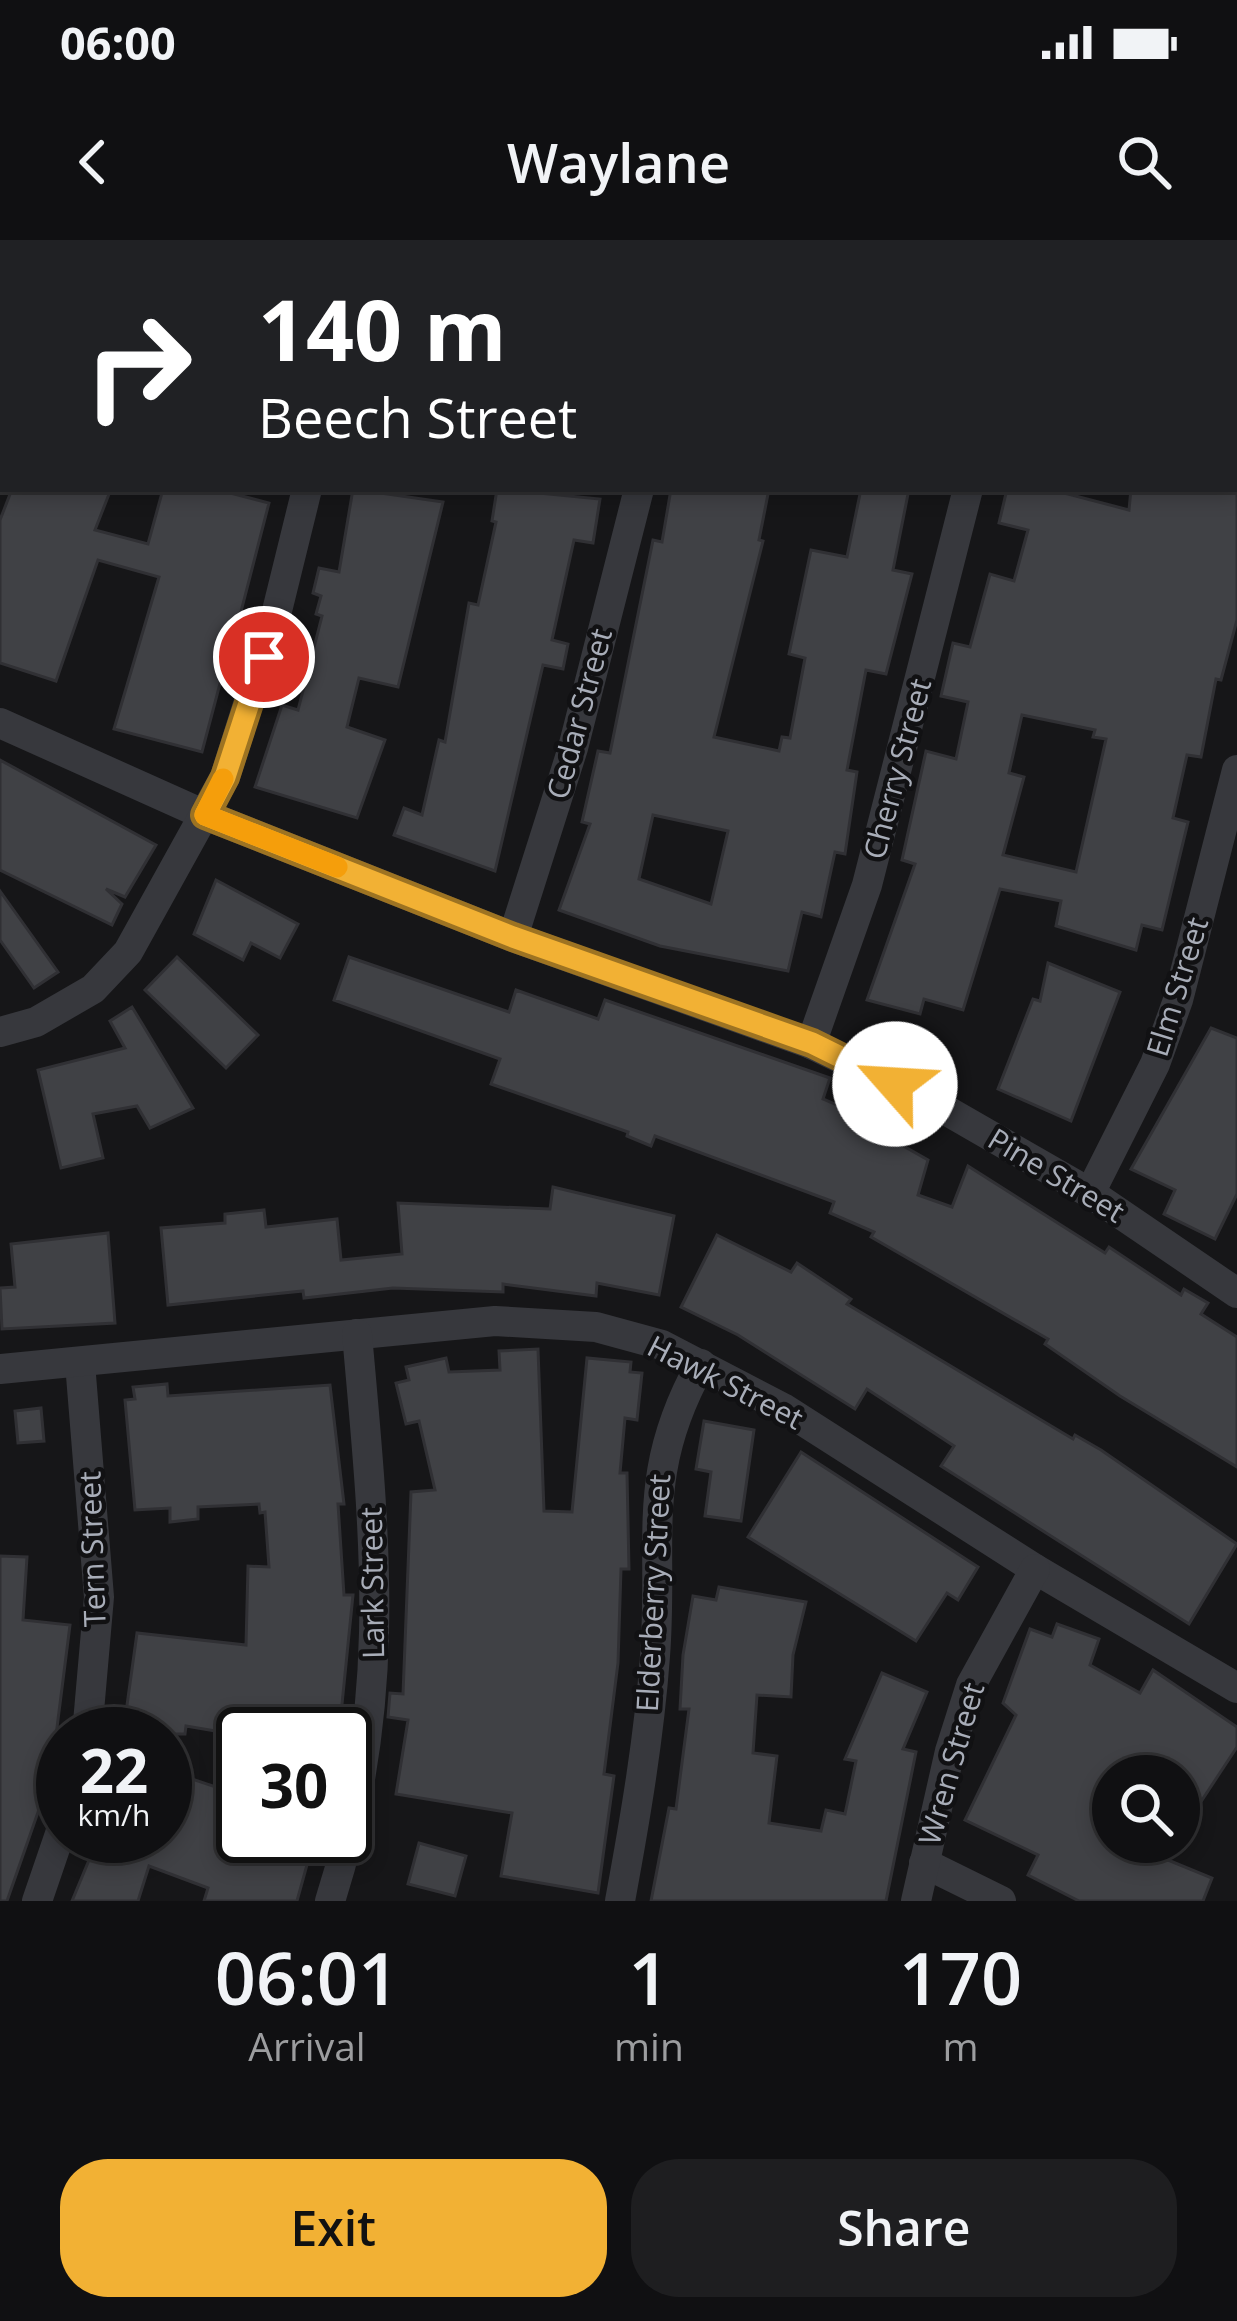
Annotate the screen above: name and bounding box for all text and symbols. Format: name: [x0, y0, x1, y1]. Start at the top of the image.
text: 06:00: [60, 12, 176, 73]
text: Waylane: [507, 125, 730, 199]
icon: back: [60, 129, 126, 195]
icon: search: [1111, 129, 1177, 195]
text: 140 m: [258, 271, 506, 386]
icon: right: [60, 288, 216, 444]
text: Beech Street: [258, 380, 577, 454]
pin: [213, 606, 315, 708]
icon: arrive: [231, 624, 297, 690]
street label: Cedar Street: [536, 624, 621, 803]
street label: Cherry Street: [853, 674, 940, 863]
street label: Elm Street: [1136, 912, 1217, 1061]
position arrow: [832, 1021, 958, 1147]
street label: Pine Street: [981, 1118, 1133, 1232]
street label: Hawk Street: [641, 1325, 810, 1438]
street label: Tern Street: [68, 1471, 115, 1628]
street label: Elderberry Street: [626, 1473, 679, 1713]
street label: Lark Street: [350, 1507, 393, 1659]
street label: Wren Street: [908, 1678, 993, 1849]
speed limit sign: 30: [216, 1707, 372, 1863]
text: 22: [80, 1729, 148, 1811]
map controls: [1092, 1755, 1200, 1863]
button: search: [1092, 1755, 1200, 1863]
text: km/h: [78, 1794, 150, 1835]
text: 06:01: [215, 1928, 399, 2026]
text: 1: [628, 1928, 670, 2026]
text: 170: [899, 1928, 1022, 2026]
text: Arrival: [248, 2019, 366, 2072]
text: min: [614, 2019, 684, 2072]
text: m: [942, 2019, 978, 2072]
button: Exit: [60, 2159, 607, 2297]
button: Share: [631, 2159, 1177, 2297]

